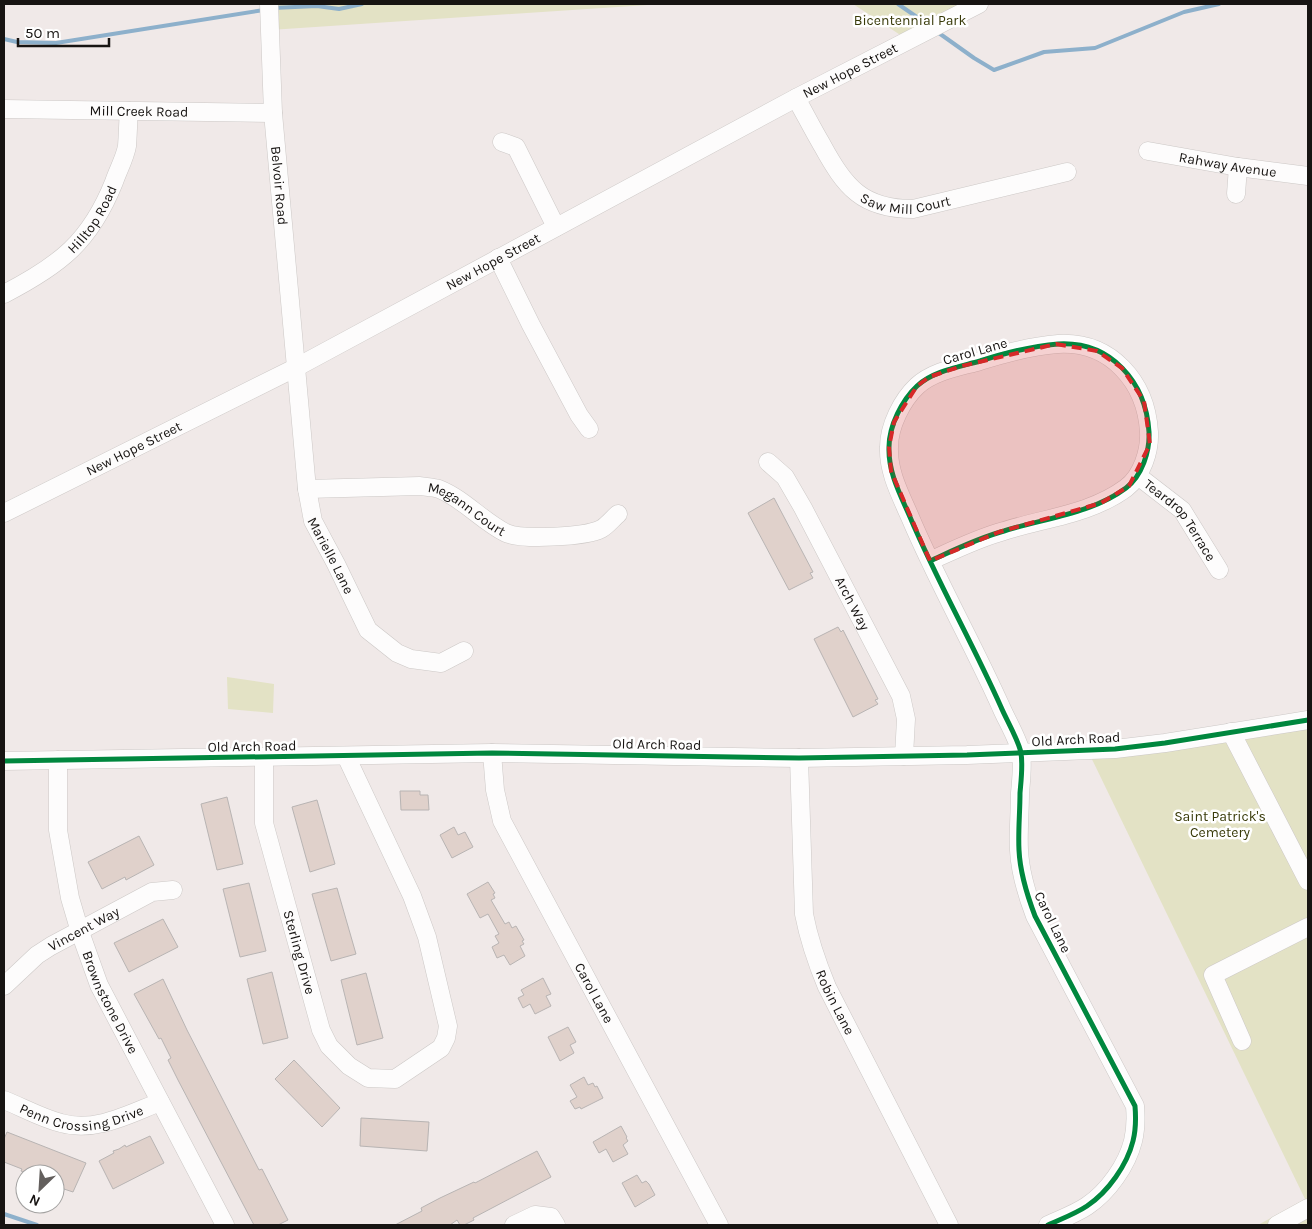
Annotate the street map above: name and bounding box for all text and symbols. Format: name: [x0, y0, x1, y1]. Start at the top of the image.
park label: Bicentennial Park: [854, 12, 966, 29]
scale bar: [18, 15, 109, 47]
text: 50 m: [25, 24, 60, 42]
street label: New Hope Street: [800, 39, 901, 102]
street label: Mill Creek Road: [89, 102, 188, 121]
street label: Belvoir Road: [267, 145, 291, 226]
street label: Rahway Avenue: [1178, 149, 1278, 181]
street label: Hilltop Road: [64, 183, 121, 257]
street label: Saw Mill Court: [857, 189, 952, 218]
street label: New Hope Street: [443, 230, 543, 294]
street label: Carol Lane: [941, 334, 1009, 369]
street label: New Hope Street: [83, 418, 185, 480]
street label: Teardrop Terrace: [1140, 476, 1219, 564]
street label: Megann Court: [427, 479, 508, 540]
street label: Marielle Lane: [303, 514, 357, 597]
street label: Arch Way: [831, 574, 874, 634]
street label: Old Arch Road: [1031, 729, 1121, 750]
street label: Old Arch Road: [612, 735, 702, 754]
street label: Old Arch Road: [207, 737, 297, 756]
park label: Saint Patrick's Cemetery: [1174, 808, 1266, 841]
street label: Carol Lane: [1030, 889, 1075, 956]
street label: Vincent Way: [45, 903, 123, 955]
street label: Sterling Drive: [279, 908, 319, 996]
street label: Brownstone Drive: [78, 949, 142, 1057]
street label: Carol Lane: [571, 960, 617, 1026]
street label: Robin Lane: [812, 967, 858, 1038]
street label: Penn Crossing Drive: [18, 1095, 146, 1115]
text: Penn Crossing Drive: [17, 1100, 146, 1135]
north arrow: [15, 1164, 65, 1214]
text: N: [27, 1191, 43, 1210]

